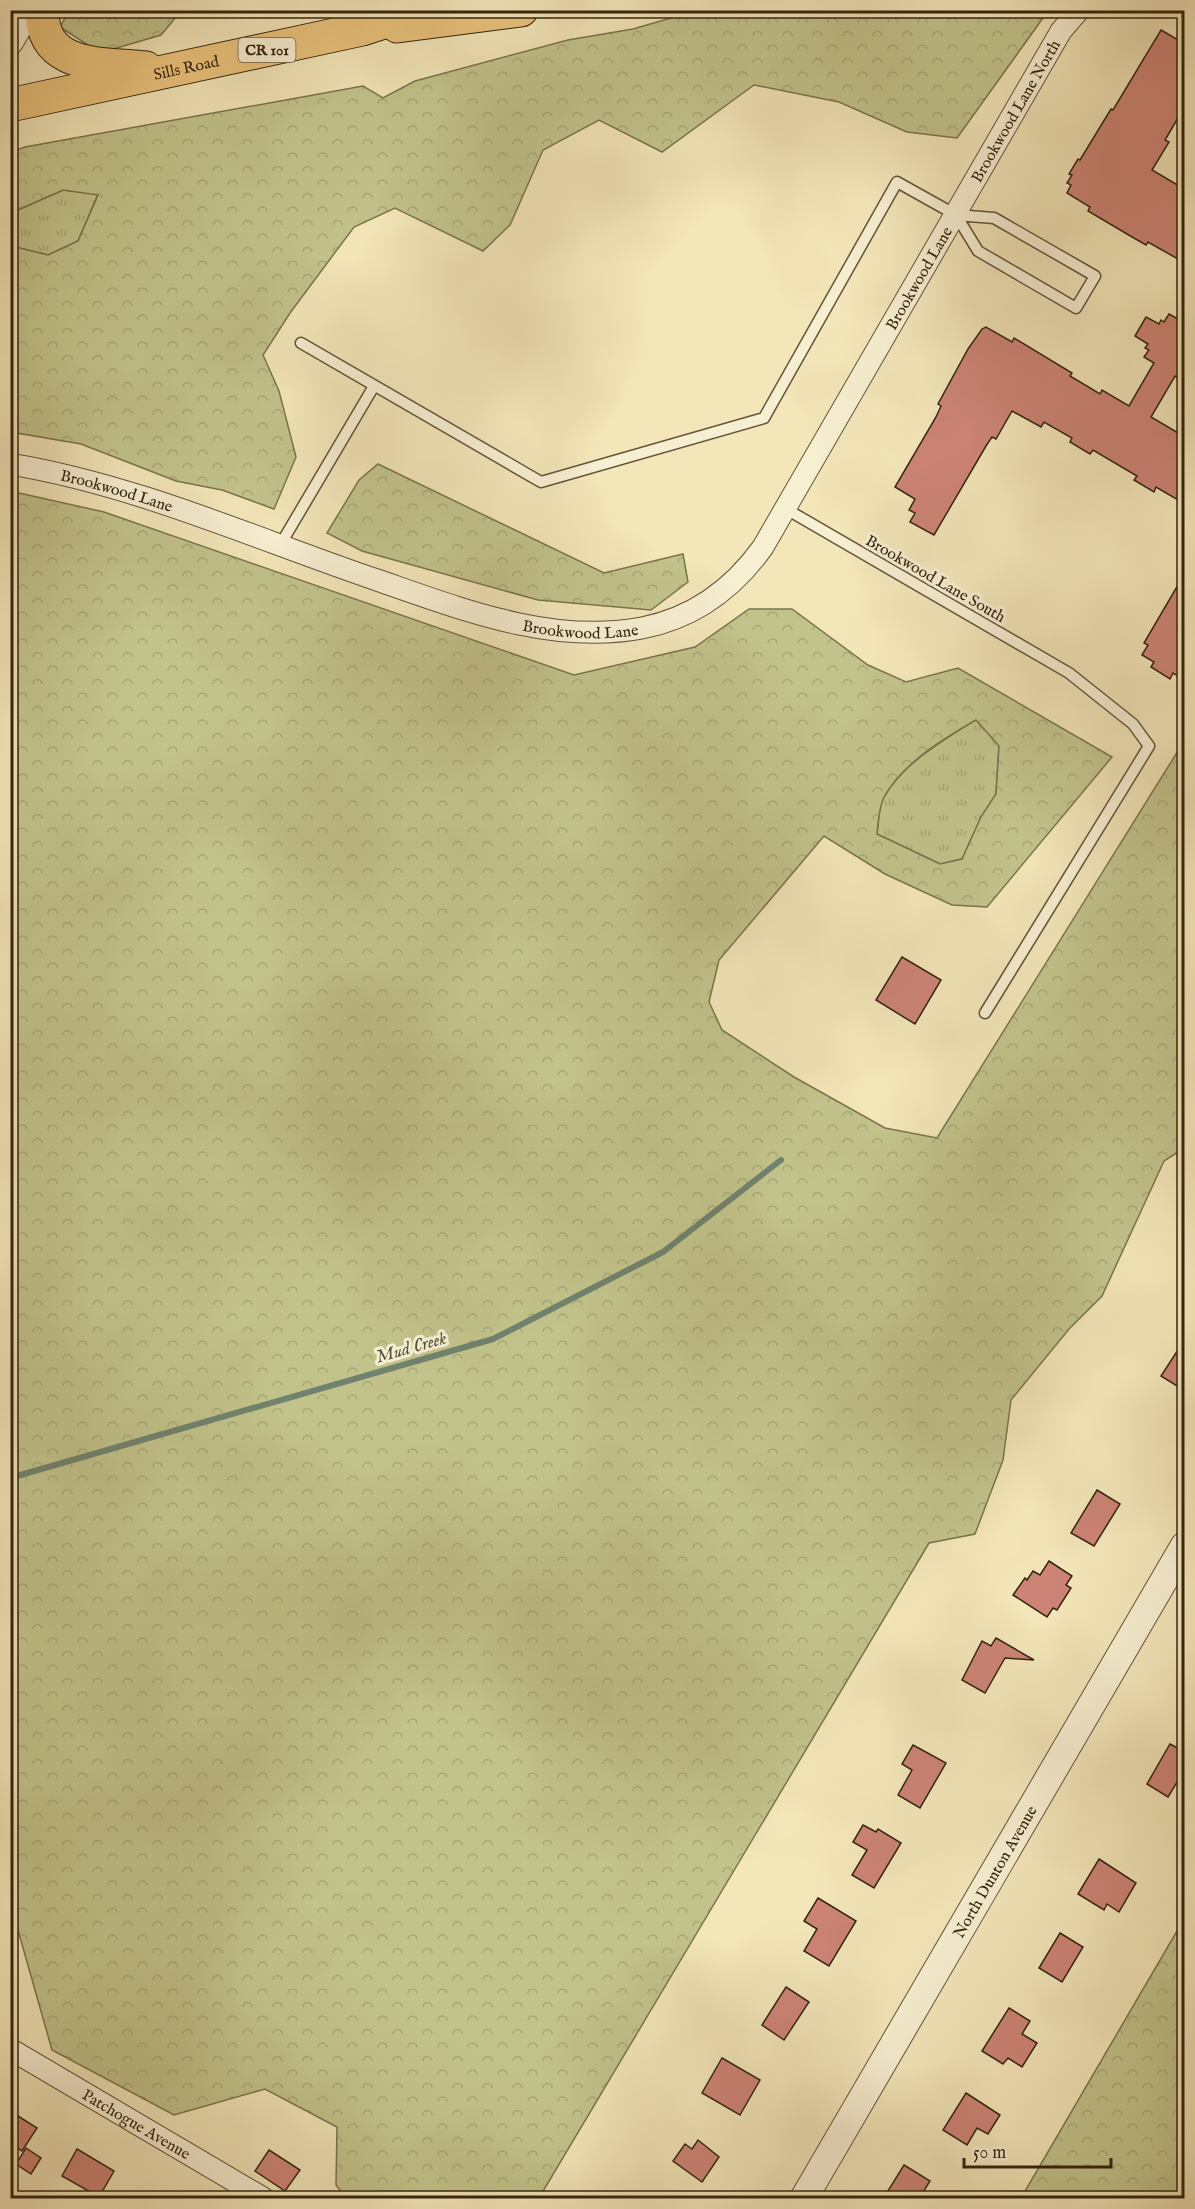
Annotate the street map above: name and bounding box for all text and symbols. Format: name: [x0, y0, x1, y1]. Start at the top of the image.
street label: Brookwood Lane North: [968, 37, 1066, 187]
road number: CR 101: [238, 38, 296, 62]
street label: Sills Road: [152, 52, 221, 86]
street label: Brookwood Lane: [882, 224, 958, 334]
street label: Brookwood Lane: [58, 466, 175, 518]
street label: Brookwood Lane South: [861, 531, 1009, 628]
street label: Brookwood Lane: [521, 617, 640, 644]
water label: Mud Creek: [373, 1327, 449, 1369]
street label: North Dunton Avenue: [950, 1803, 1042, 1942]
street label: Patchogue Avenue: [78, 2086, 193, 2165]
scale bar: [964, 2131, 1111, 2169]
text: 50 m: [973, 2142, 1006, 2165]

